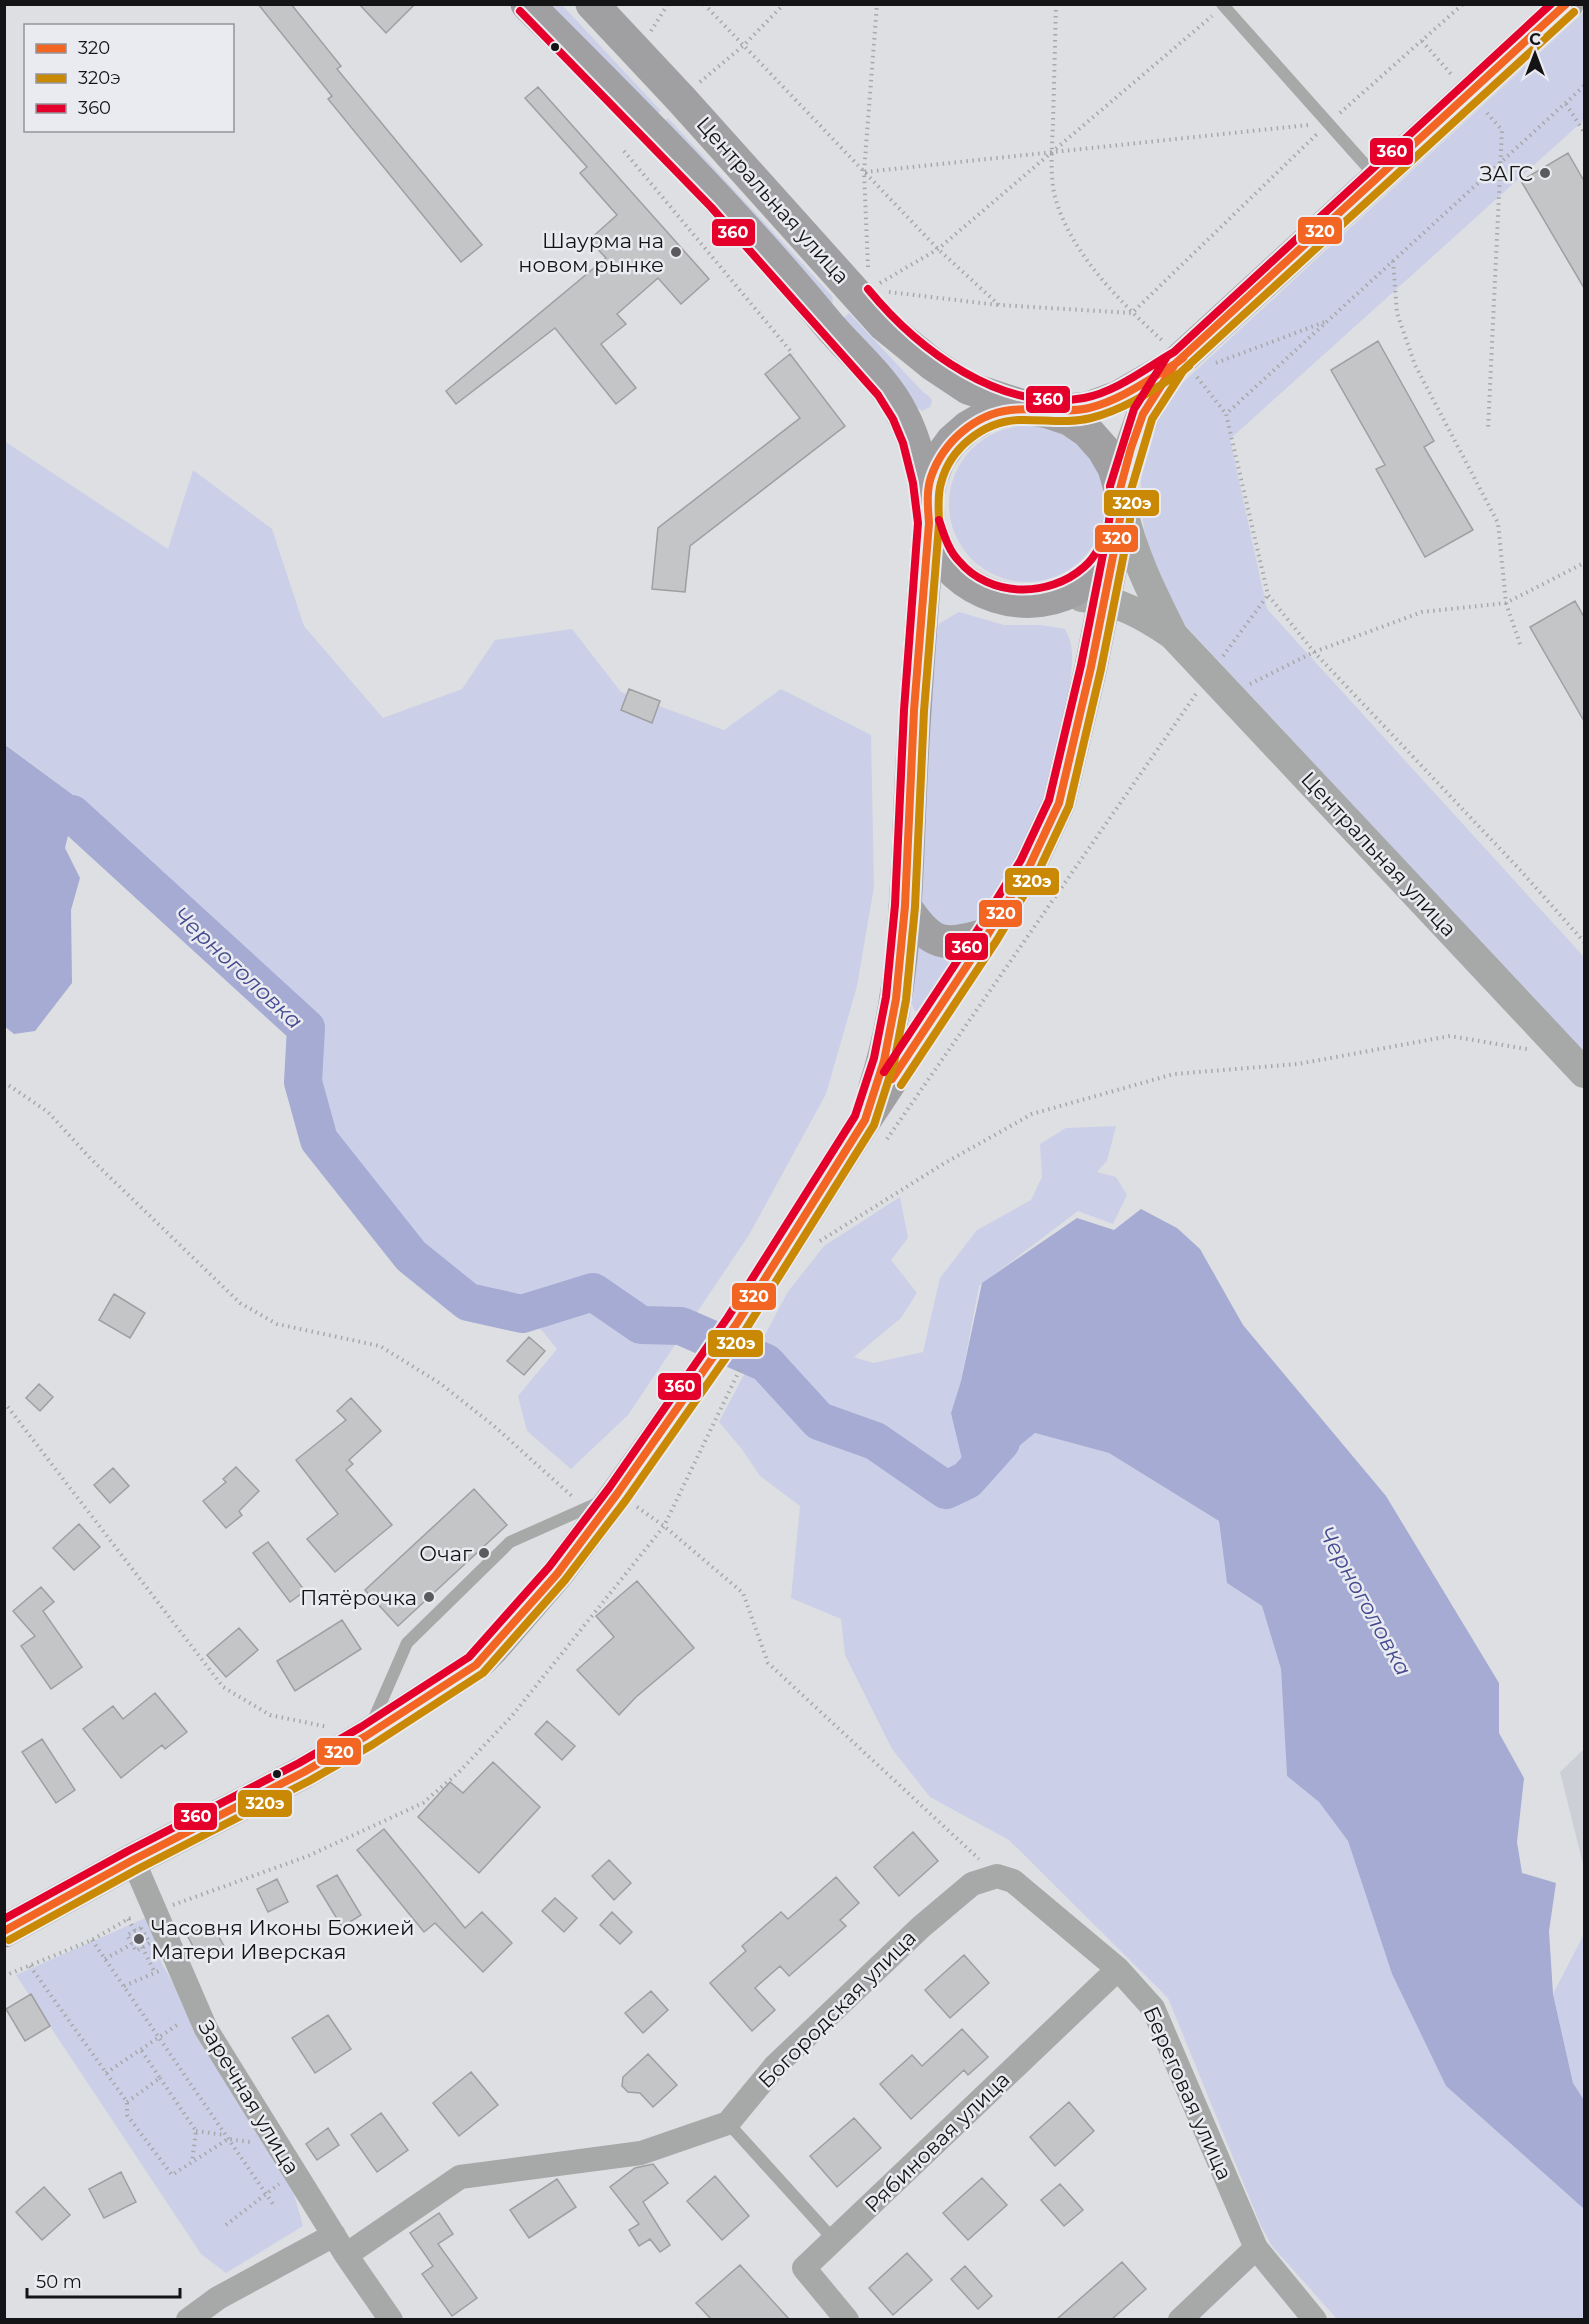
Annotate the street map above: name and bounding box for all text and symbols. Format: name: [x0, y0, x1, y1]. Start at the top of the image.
legend: [24, 24, 234, 132]
north arrow: [1505, 24, 1565, 84]
text: С: [1529, 30, 1541, 49]
text: 320: [78, 37, 110, 59]
unlabelled marker: [549, 41, 561, 53]
text: 320э: [78, 67, 120, 89]
text: 360: [78, 97, 111, 119]
street label: Центральная улица: [691, 111, 855, 289]
line badge: 360: [1369, 137, 1414, 166]
text: 360: [1376, 142, 1407, 161]
place label: ЗАГС: [1479, 161, 1533, 186]
marker: ЗАГС: [1538, 166, 1552, 180]
line badge: 320: [1297, 216, 1343, 245]
line badge: 360: [711, 218, 756, 247]
text: 320: [1304, 222, 1335, 241]
text: 360: [717, 223, 748, 242]
place label: Шаурма на новом рынке: [518, 228, 664, 277]
marker: Шаурма на новом рынке: [669, 245, 683, 259]
line badge: 360: [1025, 385, 1071, 414]
text: 360: [1032, 390, 1063, 409]
line badge: 320э: [1103, 489, 1160, 517]
text: 320э: [1111, 494, 1152, 513]
line badge: 320: [1094, 524, 1139, 553]
text: 320: [1101, 529, 1132, 548]
street label: Центральная улица: [1296, 766, 1462, 942]
line badge: 320э: [1004, 867, 1060, 896]
text: 320э: [1011, 872, 1052, 891]
line badge: 320: [978, 899, 1023, 928]
water label: Черноголовка: [168, 901, 308, 1035]
text: 320: [985, 904, 1016, 923]
line badge: 360: [944, 932, 989, 961]
text: 360: [951, 938, 982, 957]
line badge: 320: [731, 1282, 777, 1311]
text: 320: [738, 1287, 769, 1306]
line badge: 320э: [707, 1329, 764, 1358]
text: 320э: [715, 1334, 756, 1353]
line badge: 360: [657, 1372, 702, 1401]
text: 360: [664, 1377, 695, 1396]
water label: Черноголовка: [1313, 1521, 1417, 1681]
place label: Очаг: [419, 1541, 472, 1566]
marker: Очаг: [477, 1546, 491, 1560]
place label: Пятёрочка: [300, 1585, 417, 1610]
marker: Пятёрочка: [422, 1590, 436, 1604]
line badge: 320: [316, 1737, 362, 1766]
text: 320: [323, 1743, 354, 1762]
unlabelled marker: [271, 1768, 283, 1780]
line badge: 320э: [237, 1789, 293, 1818]
text: 320э: [244, 1794, 285, 1813]
line badge: 360: [173, 1802, 218, 1831]
text: 360: [180, 1807, 211, 1826]
place label: Часовня Иконы Божией Матери Иверская: [151, 1915, 415, 1964]
street label: Богородская улица: [753, 1925, 921, 2093]
marker: Часовня Иконы Божией Матери Иверская: [132, 1932, 146, 1946]
street label: Береговая улица: [1138, 2002, 1238, 2184]
street label: Заречная улица: [193, 2015, 305, 2179]
street label: Рябиновая улица: [859, 2066, 1015, 2218]
scale bar: [27, 2261, 180, 2299]
text: 50 m: [36, 2271, 82, 2293]

